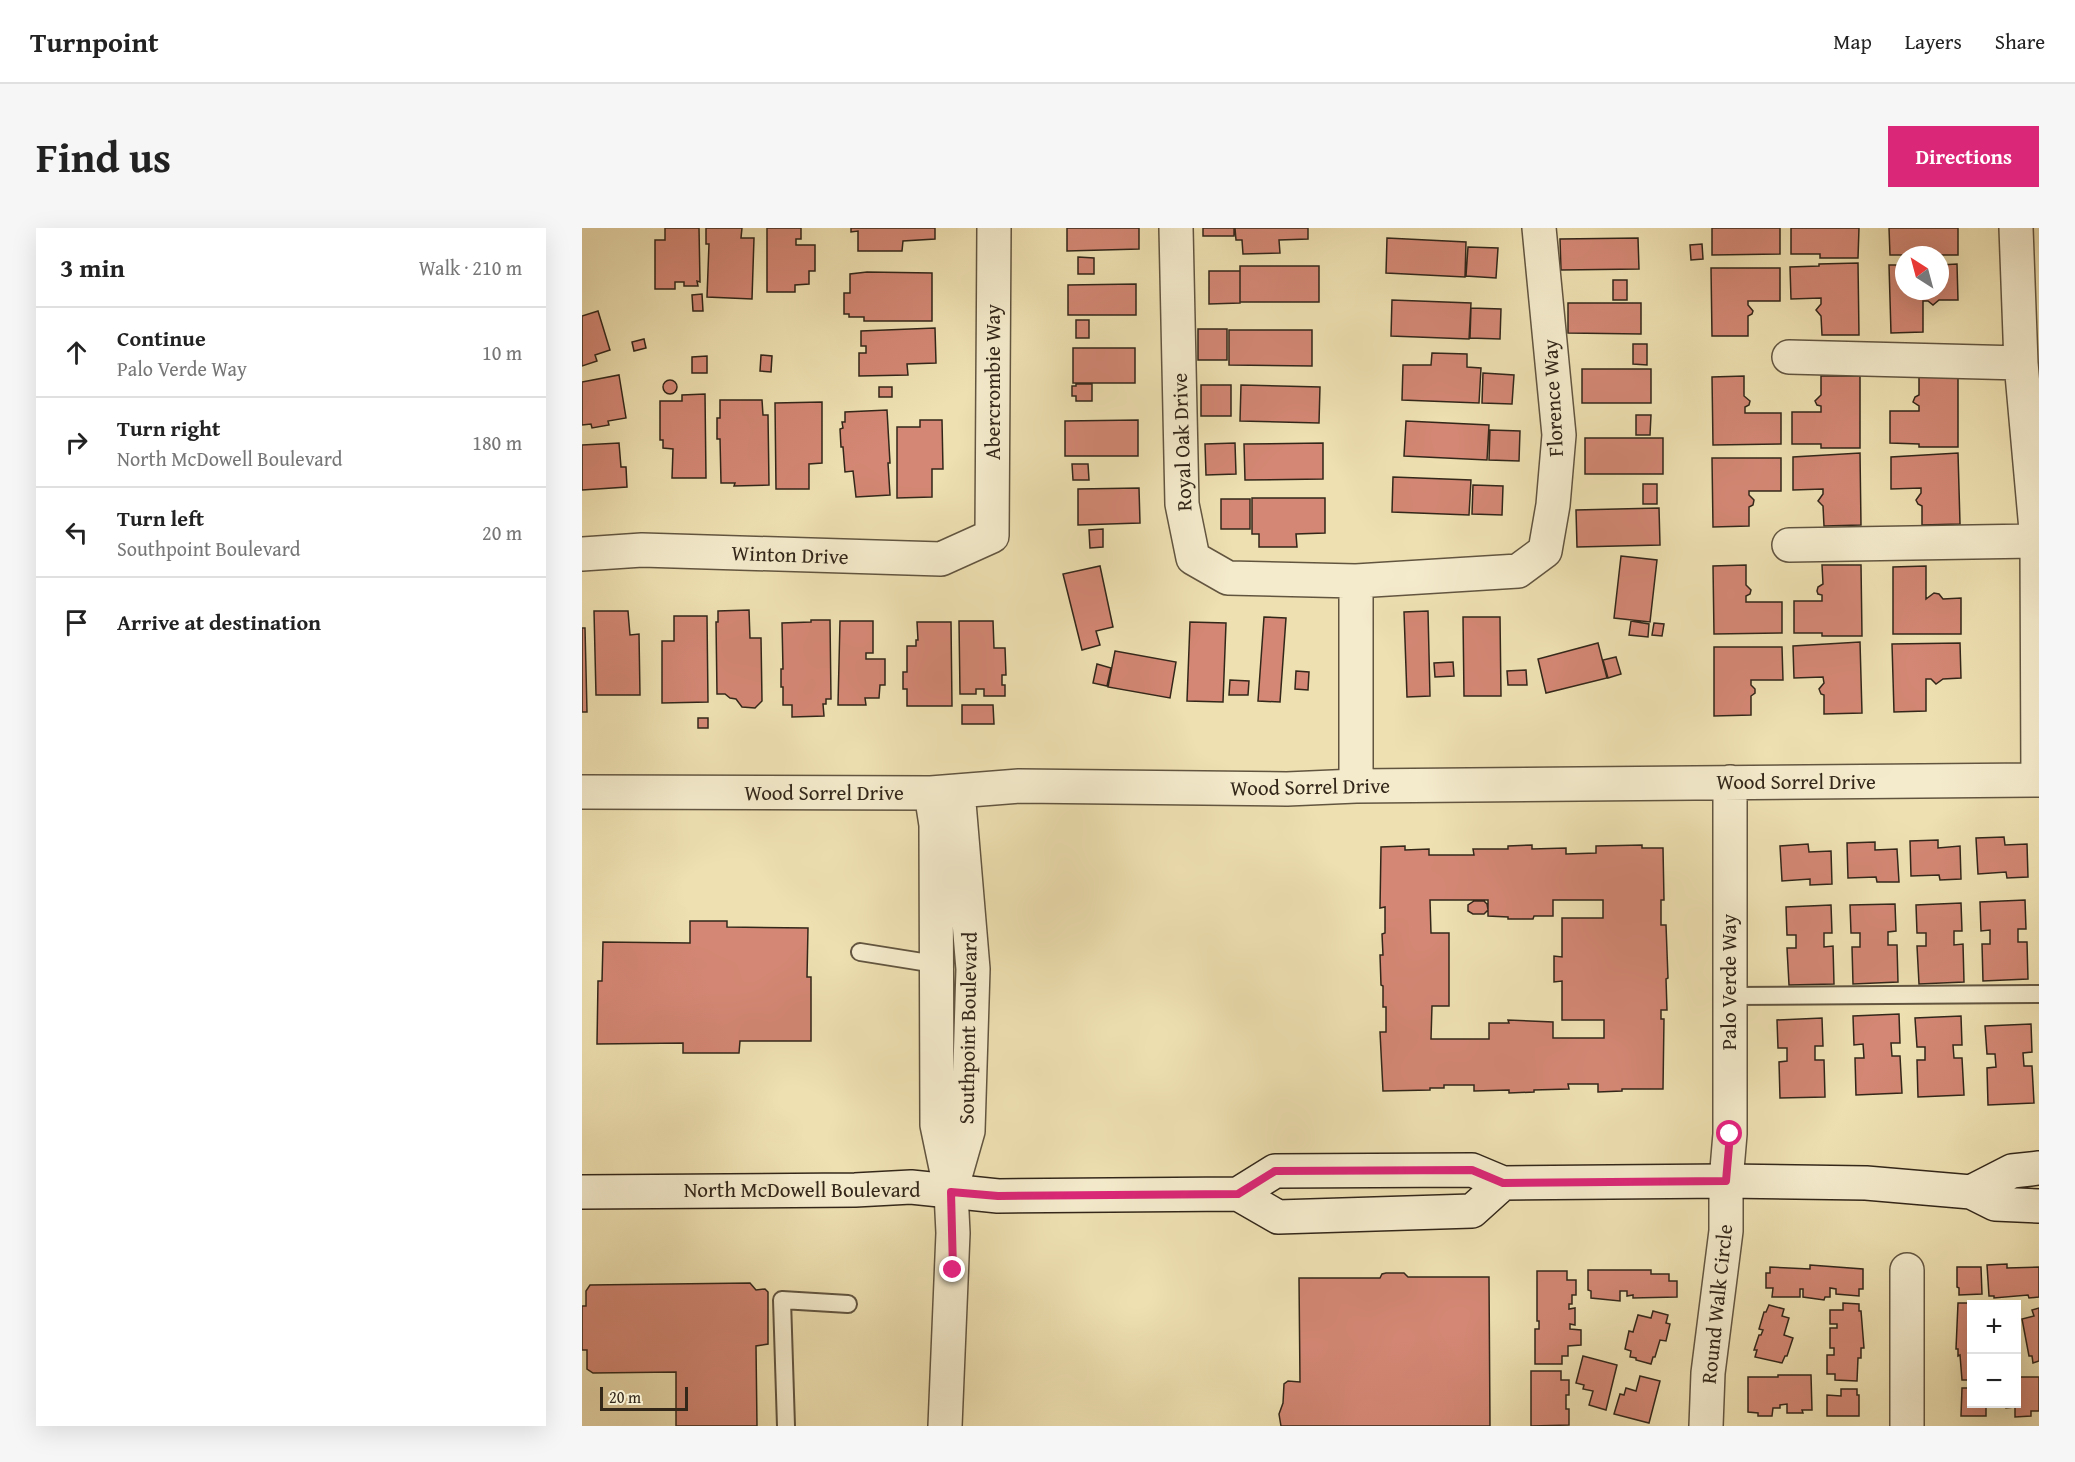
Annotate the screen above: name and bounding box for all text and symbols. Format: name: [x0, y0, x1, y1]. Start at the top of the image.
text: Turnpoint: [30, 21, 159, 62]
text: Map: [1833, 26, 1872, 57]
text: Layers: [1905, 26, 1962, 57]
text: Share: [1995, 26, 2045, 57]
text: Find us: [36, 126, 171, 187]
button: Directions: [1888, 126, 2039, 187]
north arrow: [1895, 246, 1949, 300]
text: 3 min: [60, 248, 125, 287]
text: Walk · 210 m: [419, 253, 522, 282]
street label: Abercrombie Way: [977, 303, 1008, 460]
text: Continue: [117, 322, 206, 354]
icon: ahead: [60, 336, 93, 369]
text: 10 m: [482, 338, 522, 367]
street label: Florence Way: [1534, 338, 1571, 458]
text: Palo Verde Way: [117, 354, 247, 383]
street label: Royal Oak Drive: [1164, 372, 1199, 512]
text: Turn right: [117, 412, 220, 444]
icon: right: [60, 426, 93, 459]
text: 180 m: [472, 428, 522, 457]
text: North McDowell Boulevard: [117, 444, 342, 473]
text: Turn left: [117, 502, 204, 534]
icon: left: [60, 516, 93, 549]
text: 20 m: [482, 518, 522, 547]
text: Southpoint Boulevard: [117, 534, 301, 563]
street label: Winton Drive: [731, 537, 849, 572]
icon: arrive: [60, 606, 93, 639]
text: Arrive at destination: [117, 606, 321, 638]
street label: Wood Sorrel Drive: [1716, 766, 1876, 797]
street label: Wood Sorrel Drive: [1230, 770, 1390, 803]
street label: Wood Sorrel Drive: [744, 777, 904, 808]
street label: Palo Verde Way: [1713, 913, 1744, 1050]
street label: Southpoint Boulevard: [950, 931, 985, 1125]
route start: [1716, 1120, 1742, 1146]
street label: North McDowell Boulevard: [684, 1174, 921, 1205]
street label: Round Walk Circle: [1693, 1222, 1740, 1385]
route end: [939, 1256, 965, 1282]
map controls: [1967, 1300, 2021, 1408]
button: +: [1967, 1300, 2021, 1354]
button: −: [1967, 1354, 2021, 1408]
scale bar: [600, 1384, 688, 1412]
text: 20 m: [609, 1385, 641, 1409]

